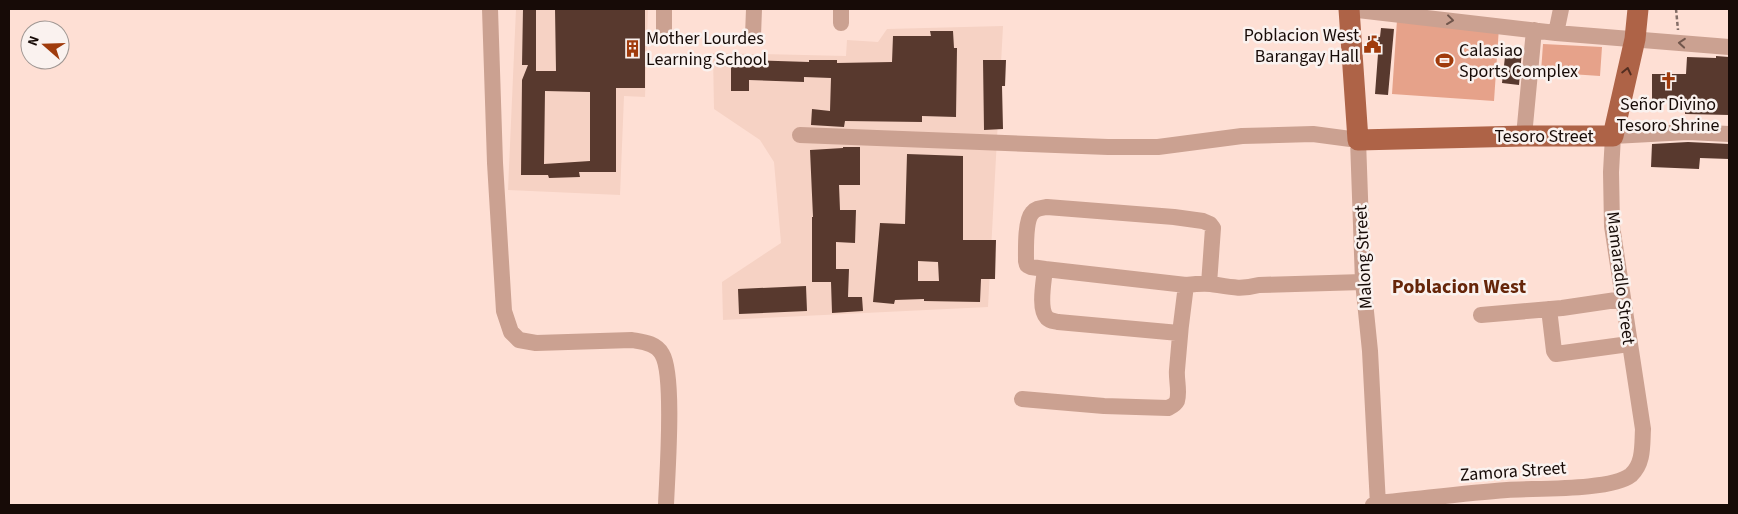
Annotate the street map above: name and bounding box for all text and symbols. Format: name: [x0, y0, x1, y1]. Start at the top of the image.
one-way arrow: [1446, 15, 1454, 25]
north arrow: [20, 20, 70, 70]
place label: Poblacion West Barangay Hall: [1244, 23, 1359, 69]
place label: Mother Lourdes Learning School: [646, 26, 767, 72]
text: N: [23, 33, 45, 49]
public building icon: Poblacion West Barangay Hall: [1363, 35, 1383, 55]
building icon: Mother Lourdes Learning School: [622, 38, 642, 58]
place label: Calasiao Sports Complex: [1459, 38, 1578, 84]
one-way arrow: [1678, 38, 1686, 49]
sports icon: Calasiao Sports Complex: [1435, 50, 1455, 70]
one-way arrow: [1621, 67, 1632, 76]
church icon: Señor Divino Tesoro Shrine: [1658, 71, 1678, 91]
place label: Señor Divino Tesoro Shrine: [1617, 92, 1720, 138]
street label: Tesoro Street: [1494, 124, 1594, 149]
street label: Malong Street: [1348, 204, 1379, 310]
street label: Mamaradlo Street: [1600, 210, 1641, 346]
district label: Poblacion West: [1392, 273, 1527, 301]
street label: Zamora Street: [1459, 455, 1567, 488]

